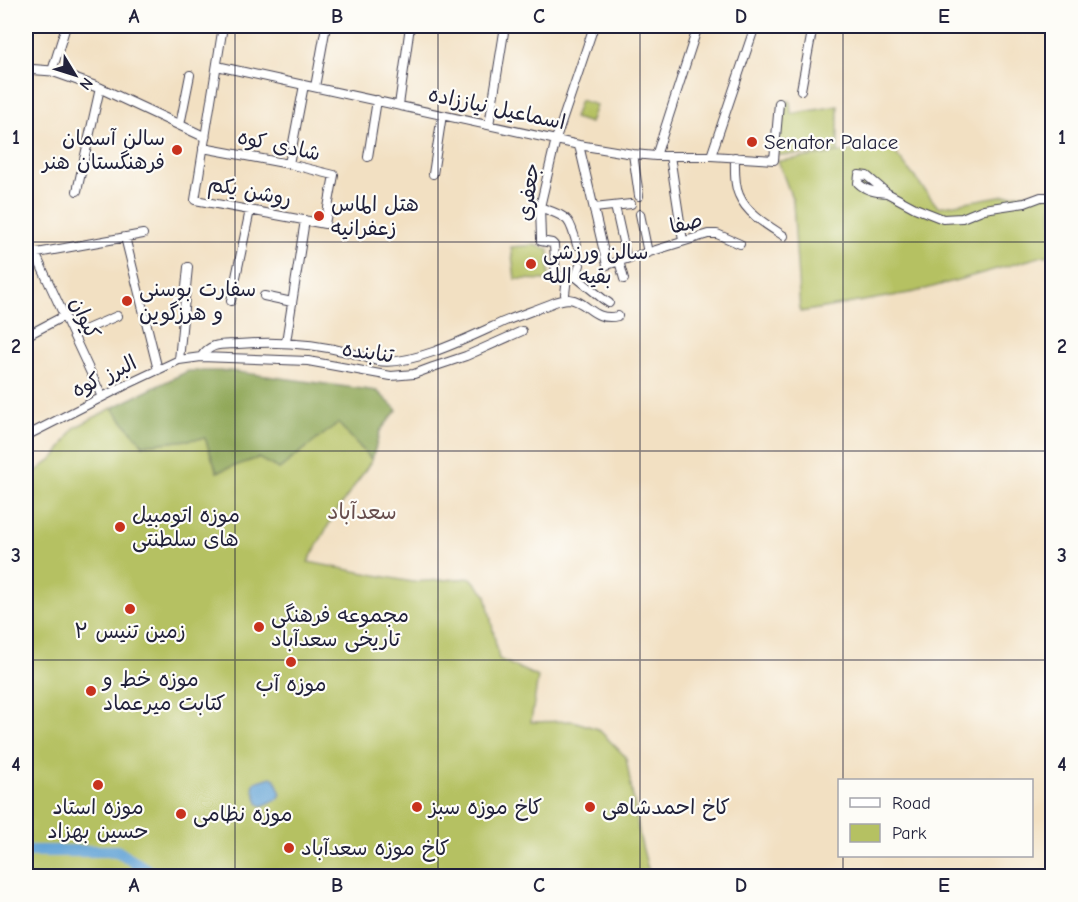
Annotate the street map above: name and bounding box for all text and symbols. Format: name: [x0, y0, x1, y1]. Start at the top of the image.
text: A: [128, 5, 140, 28]
text: B: [331, 5, 343, 28]
text: C: [533, 5, 545, 28]
text: D: [735, 5, 747, 28]
text: E: [938, 5, 950, 28]
north arrow: [45, 45, 105, 105]
text: N: [76, 74, 96, 93]
street label: اسماعیل نیاززاده: [426, 82, 568, 134]
street label: شادی کوه: [235, 125, 323, 166]
text: 1: [12, 126, 20, 149]
place label: سالن آسمان فرهنگستان هنر: [41, 126, 165, 174]
text: 1: [1058, 126, 1066, 149]
place label: Senator Palace: [764, 130, 898, 154]
marker: Senator Palace: [745, 135, 759, 149]
marker: سالن آسمان فرهنگستان هنر: [170, 143, 184, 157]
street label: جعفری: [512, 161, 544, 223]
street label: روشن یکم: [205, 171, 294, 215]
place label: هتل الماس زعفرانیه: [331, 192, 419, 240]
street label: صفا: [667, 207, 705, 239]
marker: هتل الماس زعفرانیه: [312, 209, 326, 223]
place label: سالن ورزشی بقیه الله: [543, 240, 649, 289]
marker: سالن ورزشی بقیه الله: [524, 257, 538, 271]
place label: سفارت بوسنی و هرزگوین: [139, 277, 256, 326]
street label: کیوان: [64, 293, 105, 343]
marker: سفارت بوسنی و هرزگوین: [120, 294, 134, 308]
text: 2: [11, 335, 21, 358]
text: 2: [1057, 335, 1067, 358]
street label: تنابنده: [341, 337, 396, 369]
street label: البرز کوه: [68, 350, 141, 403]
district label: سعدآباد: [327, 499, 397, 525]
place label: موزه اتومبیل های سلطنتی: [132, 503, 240, 553]
marker: موزه اتومبیل های سلطنتی: [113, 520, 127, 534]
text: 3: [11, 544, 21, 567]
text: 3: [1057, 544, 1067, 567]
marker: زمین تنیس ۲: [123, 602, 137, 616]
place label: مجموعه فرهنگی تاریخی سعدآباد: [271, 603, 409, 653]
place label: زمین تنیس ۲: [74, 619, 186, 643]
marker: مجموعه فرهنگی تاریخی سعدآباد: [252, 620, 266, 634]
marker: موزه آب: [284, 655, 298, 669]
place label: موزه خط و کتابت میرعماد: [101, 667, 226, 716]
place label: موزه آب: [256, 672, 326, 697]
marker: موزه خط و کتابت میرعماد: [84, 684, 98, 698]
text: 4: [11, 753, 21, 776]
text: 4: [1057, 753, 1067, 776]
marker: موزه استاد حسین بهزاد: [91, 778, 105, 792]
legend: [838, 779, 1033, 857]
text: Road: [892, 793, 931, 814]
place label: موزه استاد حسین بهزاد: [47, 795, 149, 844]
place label: کاخ موزه سبز: [427, 795, 542, 821]
place label: کاخ احمدشاهی: [602, 795, 730, 821]
marker: کاخ موزه سبز: [410, 800, 424, 814]
marker: کاخ احمدشاهی: [583, 800, 597, 814]
place label: موزه نظامی: [193, 802, 293, 828]
marker: موزه نظامی: [174, 807, 188, 821]
text: Park: [892, 823, 927, 844]
place label: کاخ موزه سعدآباد: [301, 836, 449, 862]
marker: کاخ موزه سعدآباد: [282, 841, 296, 855]
text: A: [128, 874, 140, 897]
text: B: [331, 874, 343, 897]
text: C: [533, 874, 545, 897]
text: D: [735, 874, 747, 897]
text: E: [938, 874, 950, 897]

